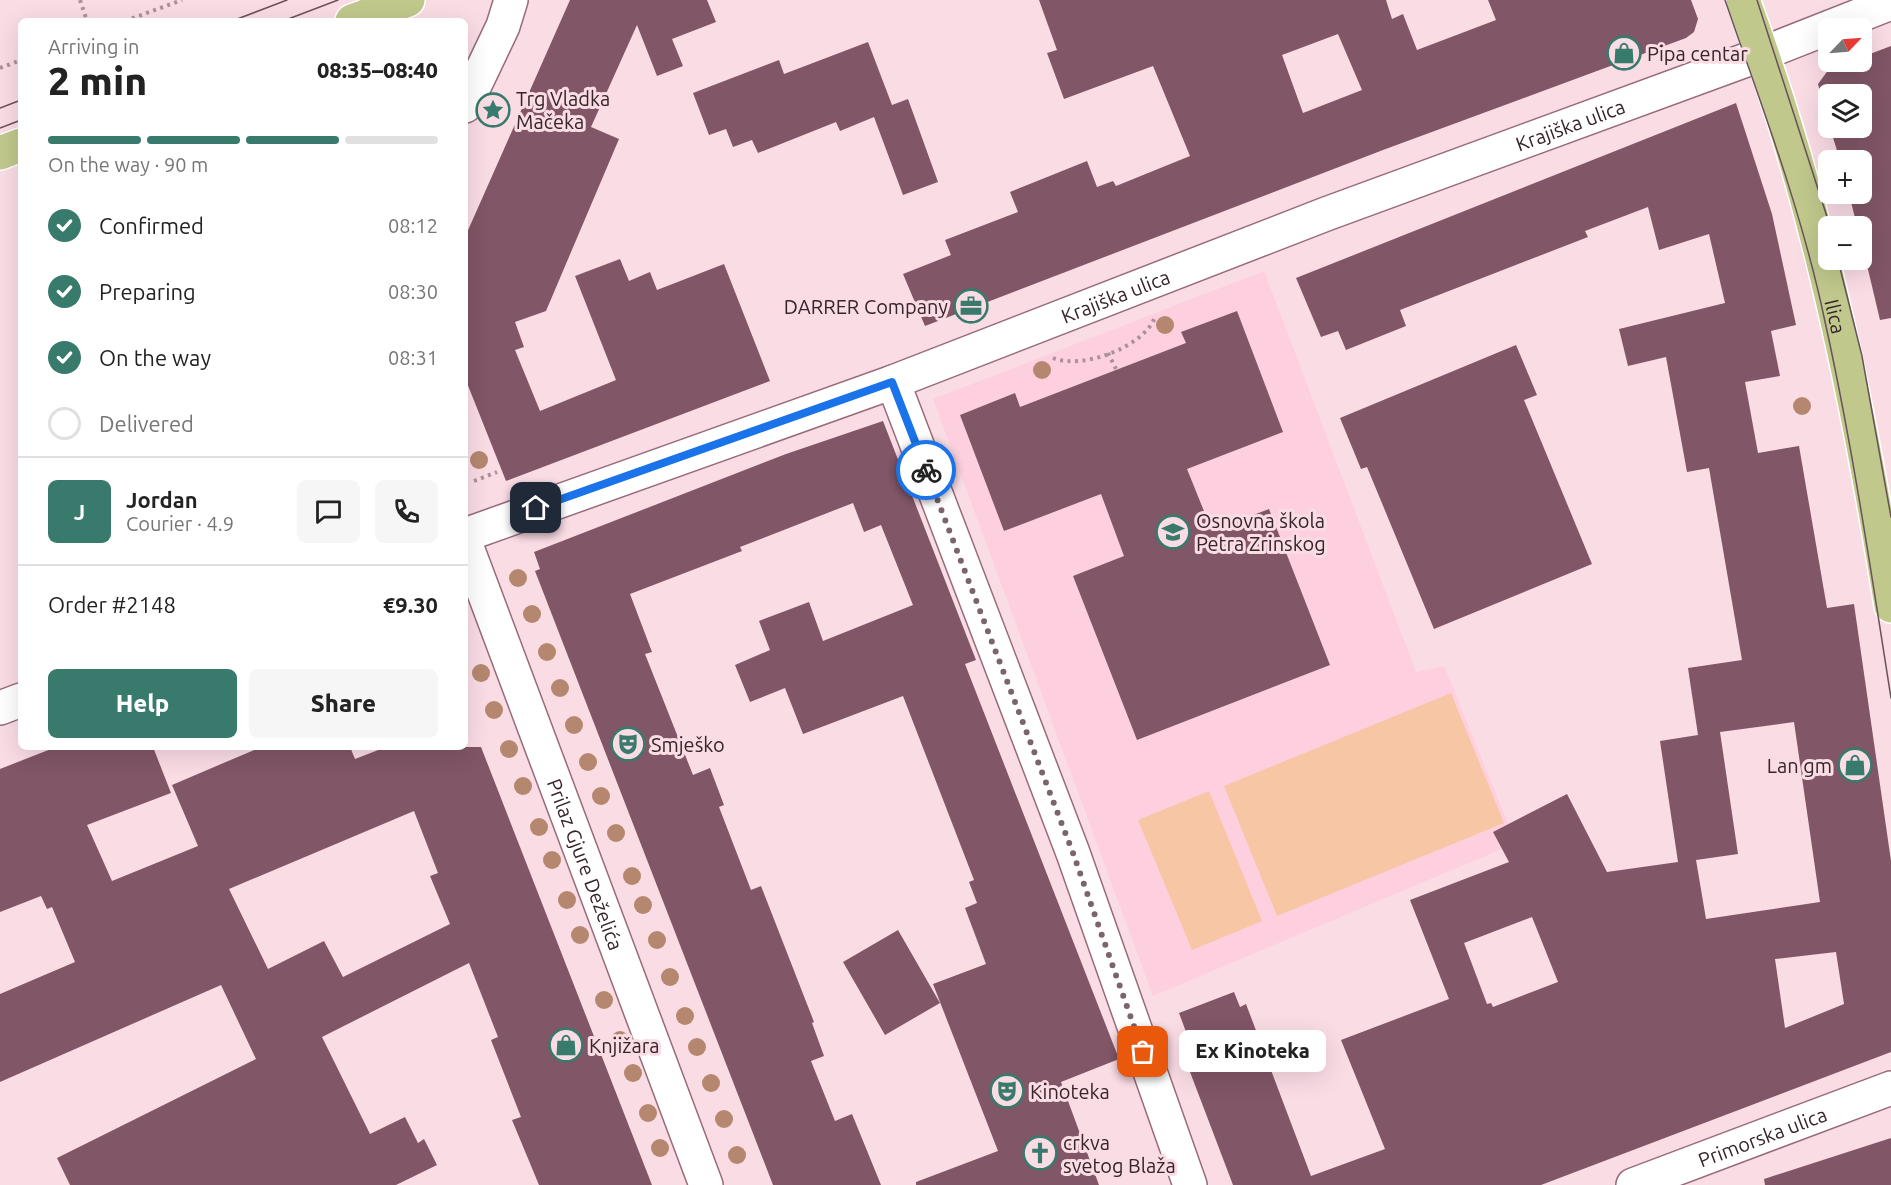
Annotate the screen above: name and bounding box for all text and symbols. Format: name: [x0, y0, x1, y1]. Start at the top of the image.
north arrow: [1818, 18, 1872, 72]
map controls: [1818, 18, 1872, 270]
text: Arriving in: [48, 35, 139, 58]
shop icon: Pipa centar: [1606, 35, 1642, 71]
place label: Pipa centar: [1647, 42, 1748, 65]
text: 08:35–08:40: [317, 57, 438, 82]
text: 2 min: [48, 59, 147, 102]
button: layers: [1818, 84, 1872, 138]
place label: Trg Vladka Mačeka: [516, 87, 610, 133]
place icon: Trg Vladka Mačeka: [475, 92, 511, 128]
street label: Krajiška ulica: [1512, 94, 1628, 155]
button: +: [1818, 150, 1872, 204]
text: On the way · 90 m: [48, 153, 208, 176]
icon: check: [48, 209, 81, 242]
text: Confirmed: [99, 213, 204, 238]
text: 08:12: [388, 214, 438, 237]
button: −: [1818, 216, 1872, 270]
street label: Krajiška ulica: [1058, 264, 1173, 327]
icon: check: [48, 275, 81, 308]
text: Preparing: [99, 279, 196, 304]
text: 08:30: [388, 280, 438, 303]
office icon: DARRER Company: [953, 288, 989, 324]
place label: DARRER Company: [784, 295, 948, 318]
street label: Ilica: [1821, 297, 1851, 336]
icon: check: [48, 341, 81, 374]
text: On the way: [99, 345, 211, 370]
text: 08:31: [388, 346, 438, 369]
text: Delivered: [99, 411, 194, 436]
courier: [896, 440, 956, 500]
icon: bike: [910, 454, 943, 487]
button: chat: [297, 480, 360, 543]
button: phone: [375, 480, 438, 543]
pin: [510, 482, 561, 533]
text: Jordan: [126, 487, 198, 512]
icon: home: [519, 491, 552, 524]
text: J: [74, 499, 85, 524]
place label: Osnovna škola Petra Zrinskog: [1196, 509, 1326, 555]
text: Courier · 4.9: [126, 512, 234, 535]
school or university icon: Osnovna škola Petra Zrinskog: [1155, 514, 1191, 550]
text: Order #2148: [48, 592, 176, 617]
text: €9.30: [383, 592, 438, 617]
button: Help: [48, 669, 237, 738]
button: Share: [249, 669, 438, 738]
theatre icon: Smješko: [610, 726, 646, 762]
place label: Smješko: [651, 733, 725, 756]
shop icon: Lan gm: [1837, 747, 1873, 783]
place label: Lan gm: [1767, 754, 1832, 777]
street label: Prilaz Gjure Deželića: [543, 775, 628, 953]
pin: [1117, 1026, 1168, 1077]
shop icon: Knjižara: [548, 1027, 584, 1063]
callout: Ex Kinoteka: [1179, 1031, 1326, 1073]
place label: Knjižara: [589, 1034, 660, 1057]
icon: bag: [1126, 1035, 1159, 1068]
text: Ex Kinoteka: [1195, 1039, 1310, 1062]
theatre icon: Kinoteka: [989, 1073, 1025, 1109]
place label: Kinoteka: [1030, 1080, 1110, 1103]
street label: Primorska ulica: [1695, 1102, 1830, 1171]
place label: crkva svetog Blaža: [1063, 1131, 1176, 1177]
church icon: crkva svetog Blaža: [1022, 1135, 1058, 1171]

